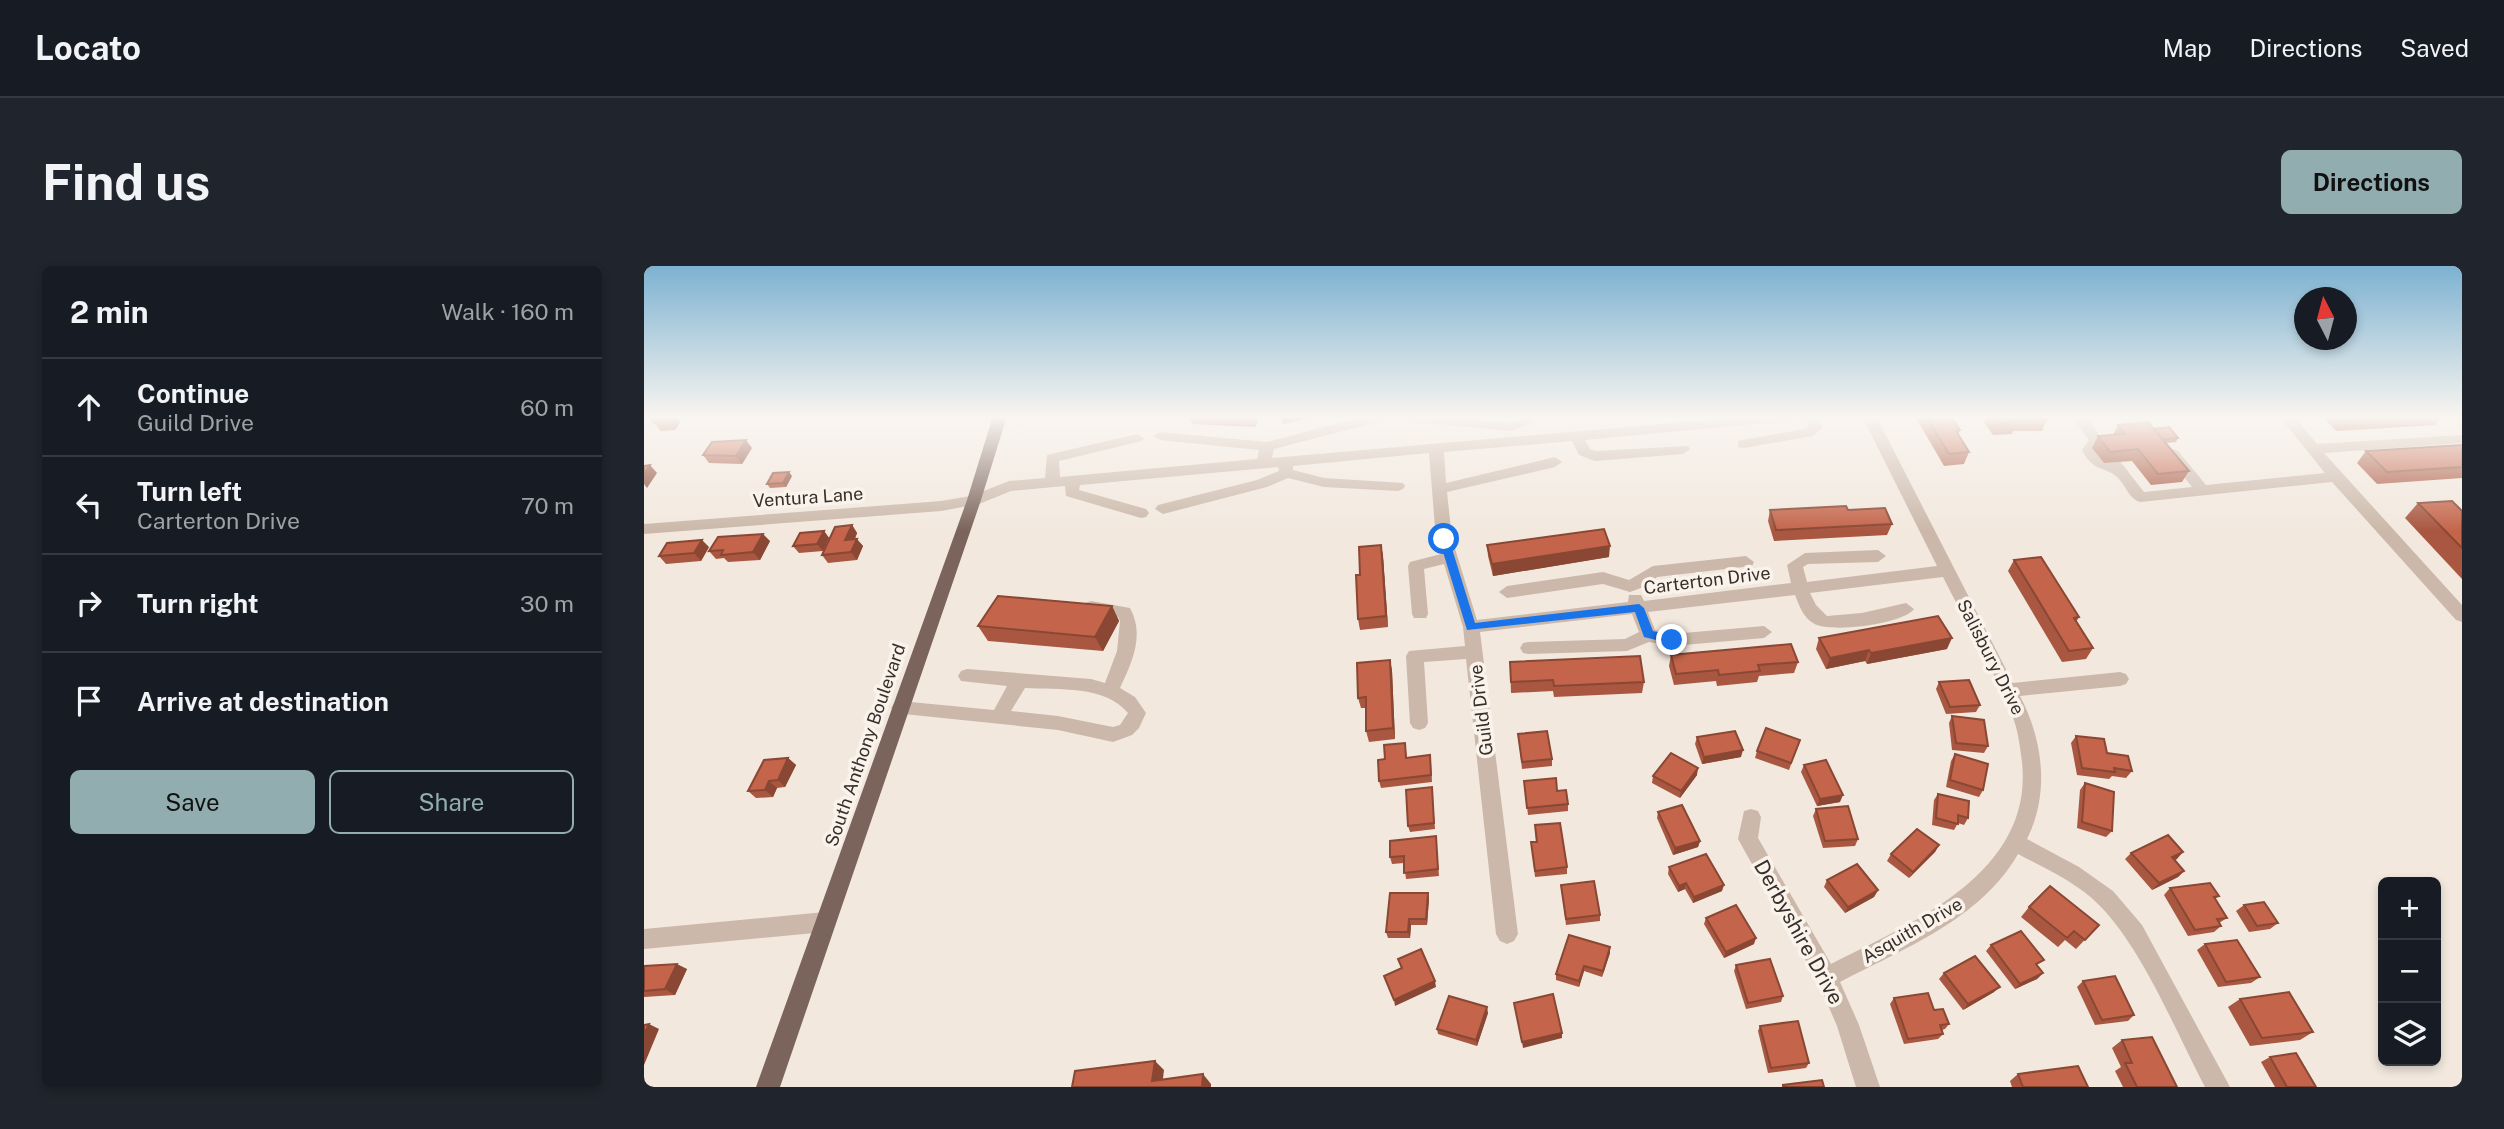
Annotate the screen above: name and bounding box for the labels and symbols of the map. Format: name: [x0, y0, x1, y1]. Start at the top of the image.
north arrow: [2294, 287, 2357, 350]
street label: Ventura Lane: [752, 483, 864, 511]
route start: [1428, 523, 1459, 554]
street label: Carterton Drive: [1642, 562, 1772, 598]
street label: Salisbury Drive: [1953, 596, 2029, 718]
route end: [1656, 624, 1687, 655]
street label: South Anthony Boulevard: [820, 641, 910, 849]
street label: Guild Drive: [1465, 663, 1497, 757]
street label: Derbyshire Drive: [1749, 855, 1849, 1009]
street label: Asquith Drive: [1858, 893, 1966, 967]

